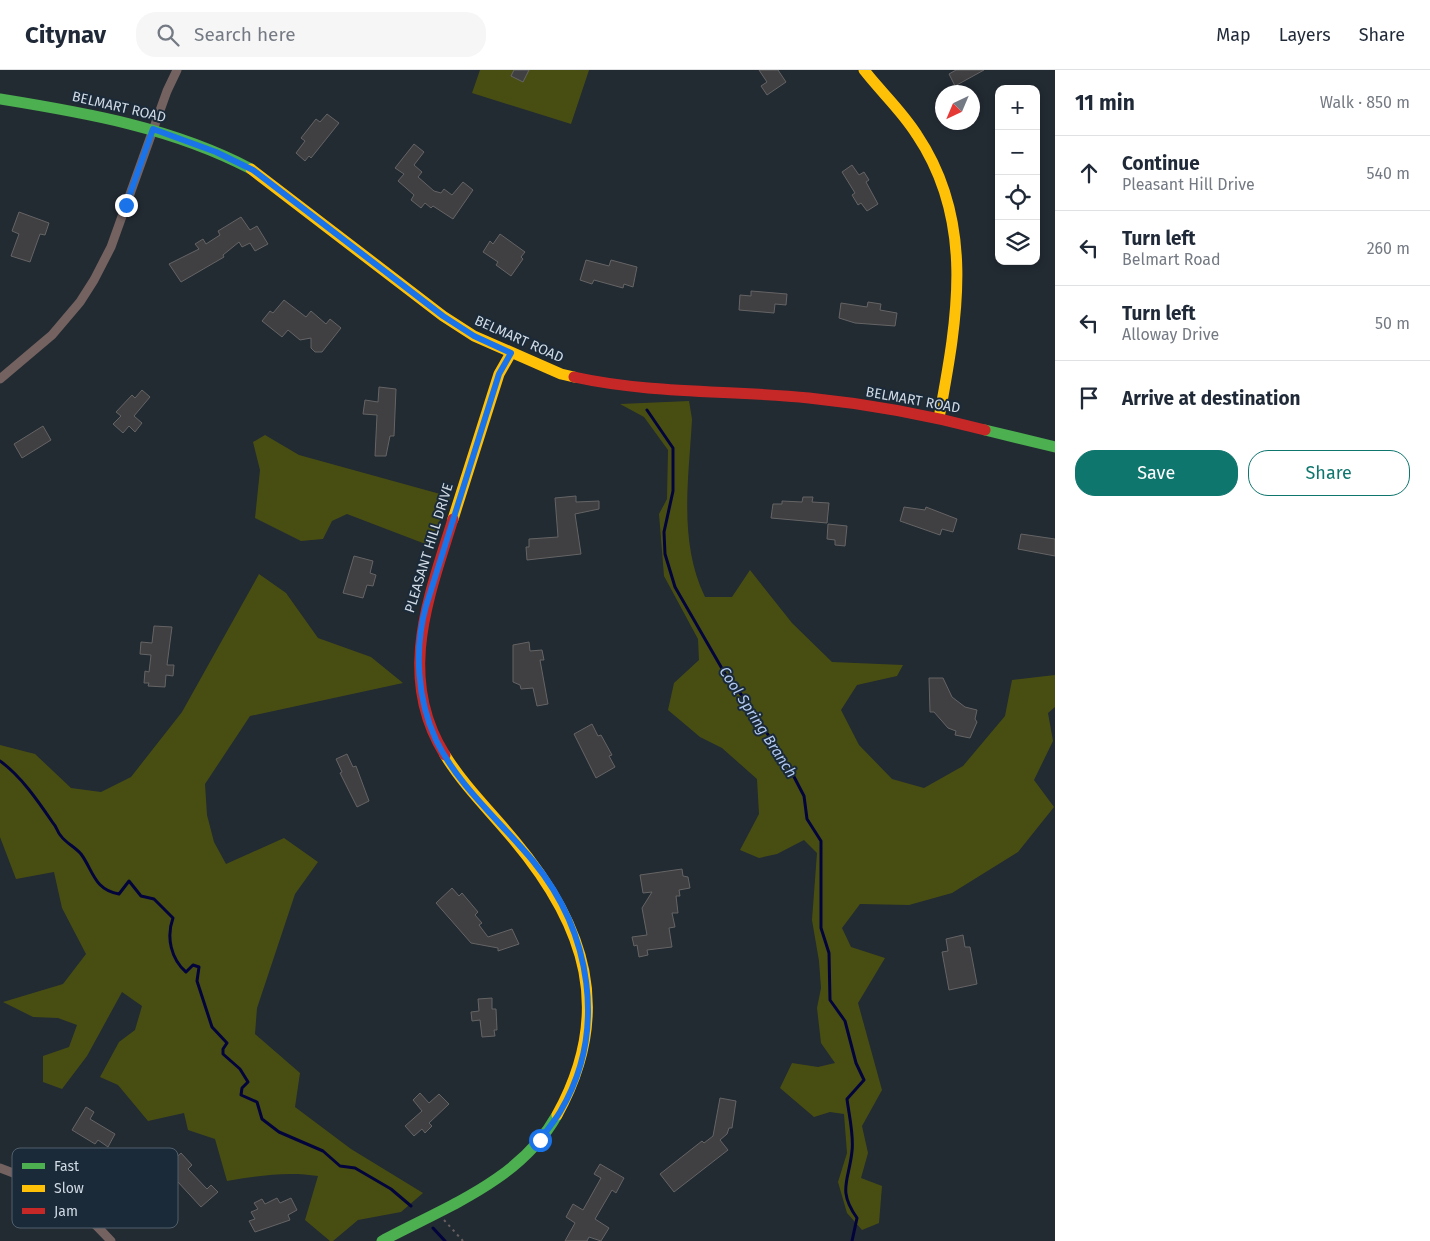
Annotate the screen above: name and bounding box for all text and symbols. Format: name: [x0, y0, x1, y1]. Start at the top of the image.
search box: [136, 12, 486, 57]
text: Citynav: [25, 21, 106, 49]
icon: search: [154, 21, 182, 49]
text: Search here: [194, 23, 296, 46]
text: Map: [1216, 24, 1251, 46]
text: Layers: [1279, 24, 1331, 46]
text: Share: [1359, 24, 1405, 46]
north arrow: [935, 85, 980, 130]
map controls: [995, 85, 1040, 265]
button: +: [995, 85, 1040, 130]
street label: BELMART ROAD: [70, 88, 168, 126]
text: 11 min: [1075, 90, 1135, 116]
text: Walk · 850 m: [1320, 93, 1410, 112]
button: −: [995, 130, 1040, 175]
text: Continue: [1122, 152, 1200, 175]
icon: ahead: [1075, 159, 1103, 187]
text: 540 m: [1367, 164, 1410, 183]
button: locate: [995, 175, 1040, 220]
text: Pleasant Hill Drive: [1122, 175, 1255, 194]
route end: [115, 194, 138, 217]
button: layers: [995, 220, 1040, 265]
text: Turn left: [1122, 227, 1196, 250]
icon: left: [1075, 234, 1103, 262]
text: 260 m: [1367, 239, 1410, 258]
text: Belmart Road: [1122, 250, 1221, 269]
text: Turn left: [1122, 302, 1196, 325]
icon: left: [1075, 309, 1103, 337]
street label: BELMART ROAD: [472, 312, 566, 366]
text: 50 m: [1375, 314, 1410, 333]
text: Alloway Drive: [1122, 325, 1219, 344]
street label: BELMART ROAD: [864, 383, 962, 417]
icon: arrive: [1075, 384, 1103, 412]
text: Arrive at destination: [1122, 387, 1301, 410]
button: Save: [1075, 450, 1238, 496]
button: Share: [1248, 450, 1410, 496]
street label: PLEASANT HILL DRIVE: [401, 481, 457, 615]
water label: Cool Spring Branch: [715, 663, 801, 781]
route start: [529, 1129, 552, 1152]
legend: [12, 1148, 178, 1228]
text: Fast: [54, 1158, 80, 1175]
text: Slow: [54, 1180, 84, 1197]
text: Jam: [54, 1203, 78, 1220]

